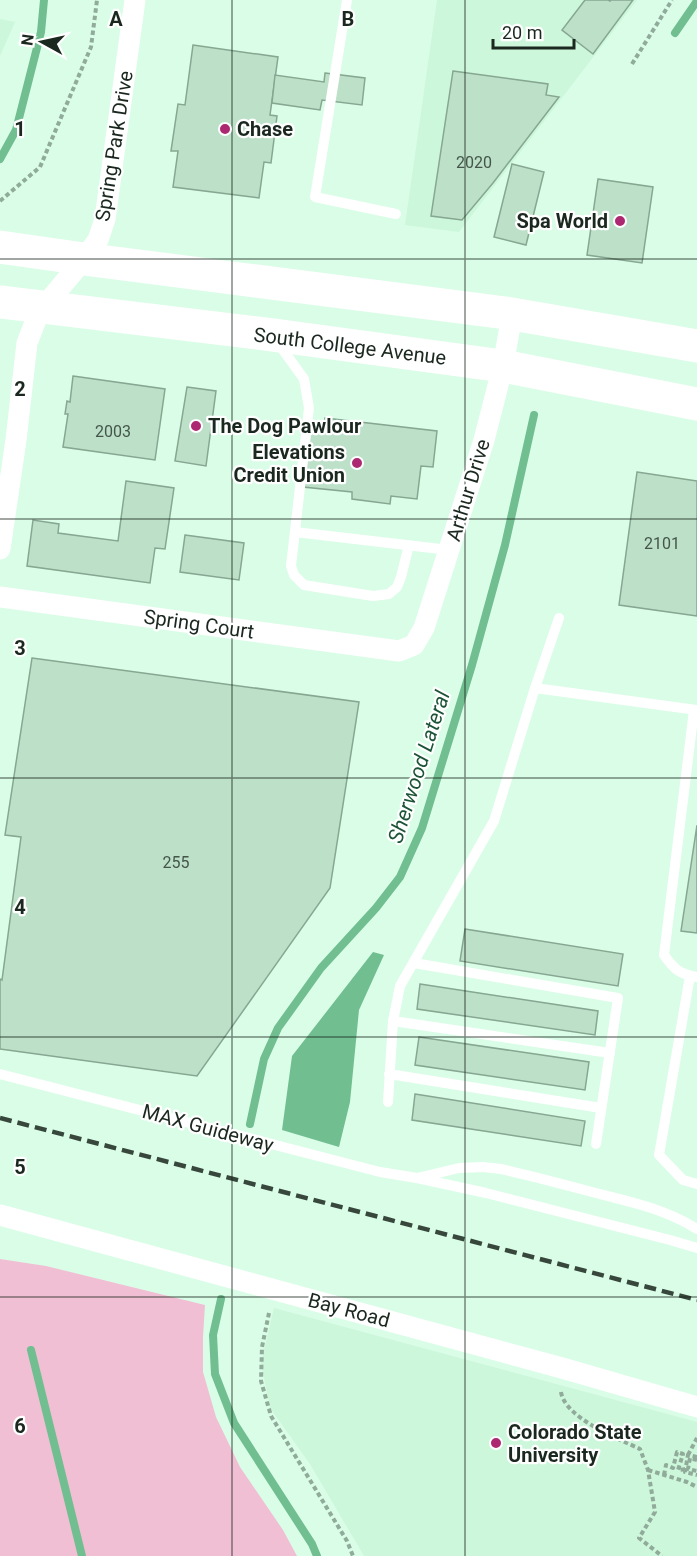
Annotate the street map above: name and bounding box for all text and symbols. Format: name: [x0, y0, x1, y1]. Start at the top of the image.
text: A: [109, 7, 123, 31]
text: B: [342, 7, 354, 31]
north arrow: [12, 12, 72, 72]
scale bar: [493, 12, 574, 50]
text: 20 m: [502, 22, 542, 43]
text: N: [17, 33, 38, 47]
street label: Spring Park Drive: [90, 69, 138, 223]
text: 1: [14, 117, 26, 141]
place label: Chase: [237, 117, 293, 141]
marker: Chase: [218, 122, 232, 136]
house number: 2020: [456, 153, 492, 172]
place label: Spa World: [516, 209, 608, 233]
marker: Spa World: [613, 214, 627, 228]
street label: South College Avenue: [252, 322, 448, 370]
text: 2: [14, 377, 26, 401]
place label: The Dog Pawlour: [208, 414, 362, 438]
marker: The Dog Pawlour: [189, 419, 203, 433]
house number: 2003: [95, 422, 131, 441]
street label: Arthur Drive: [441, 436, 495, 544]
place label: Elevations Credit Union: [233, 440, 345, 487]
marker: Elevations Credit Union: [350, 456, 364, 470]
house number: 2101: [644, 534, 680, 553]
street label: Spring Court: [142, 604, 256, 644]
text: 3: [14, 636, 26, 660]
water label: Sherwood Lateral: [383, 687, 455, 846]
house number: 255: [163, 853, 189, 872]
text: 4: [14, 895, 26, 919]
street label: MAX Guideway: [140, 1099, 277, 1157]
text: 5: [14, 1155, 26, 1179]
street label: Bay Road: [306, 1288, 392, 1332]
text: 6: [14, 1414, 26, 1438]
place label: Colorado State University: [508, 1420, 642, 1467]
marker: Colorado State University: [489, 1436, 503, 1450]

